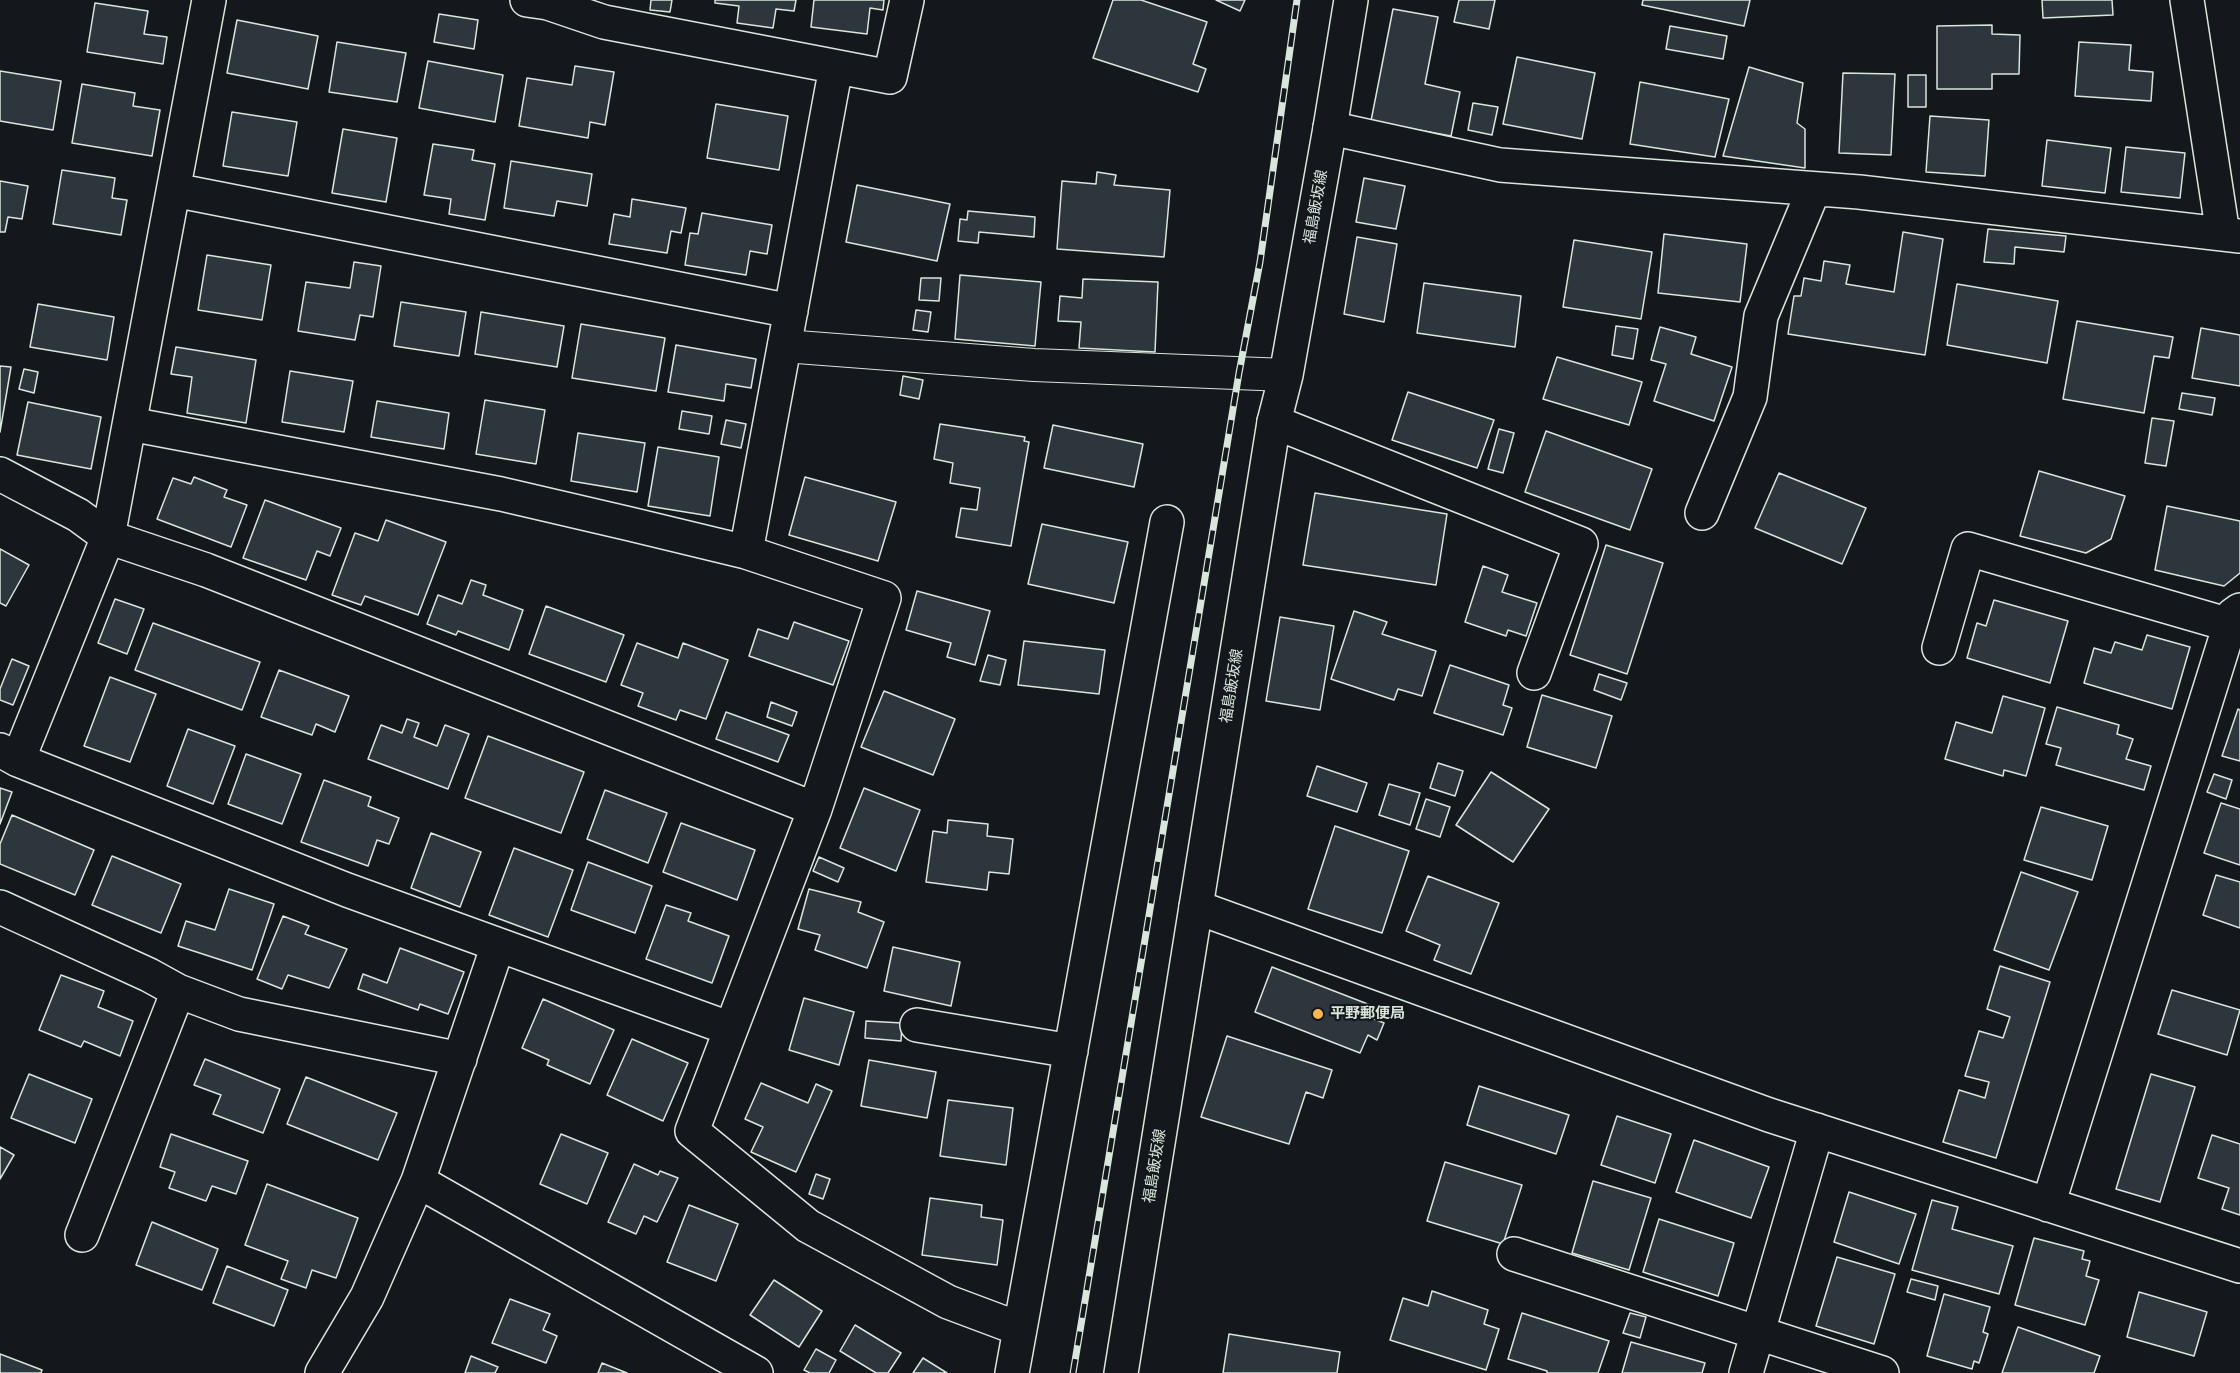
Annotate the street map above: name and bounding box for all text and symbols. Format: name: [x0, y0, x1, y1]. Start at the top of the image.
street label: 福島飯坂線: [1301, 169, 1331, 245]
street label: 福島飯坂線: [1217, 648, 1247, 724]
place label: 平野郵便局: [1330, 1005, 1405, 1023]
marker: 平野郵便局: [1311, 1007, 1325, 1021]
street label: 福島飯坂線: [1140, 1128, 1170, 1204]

